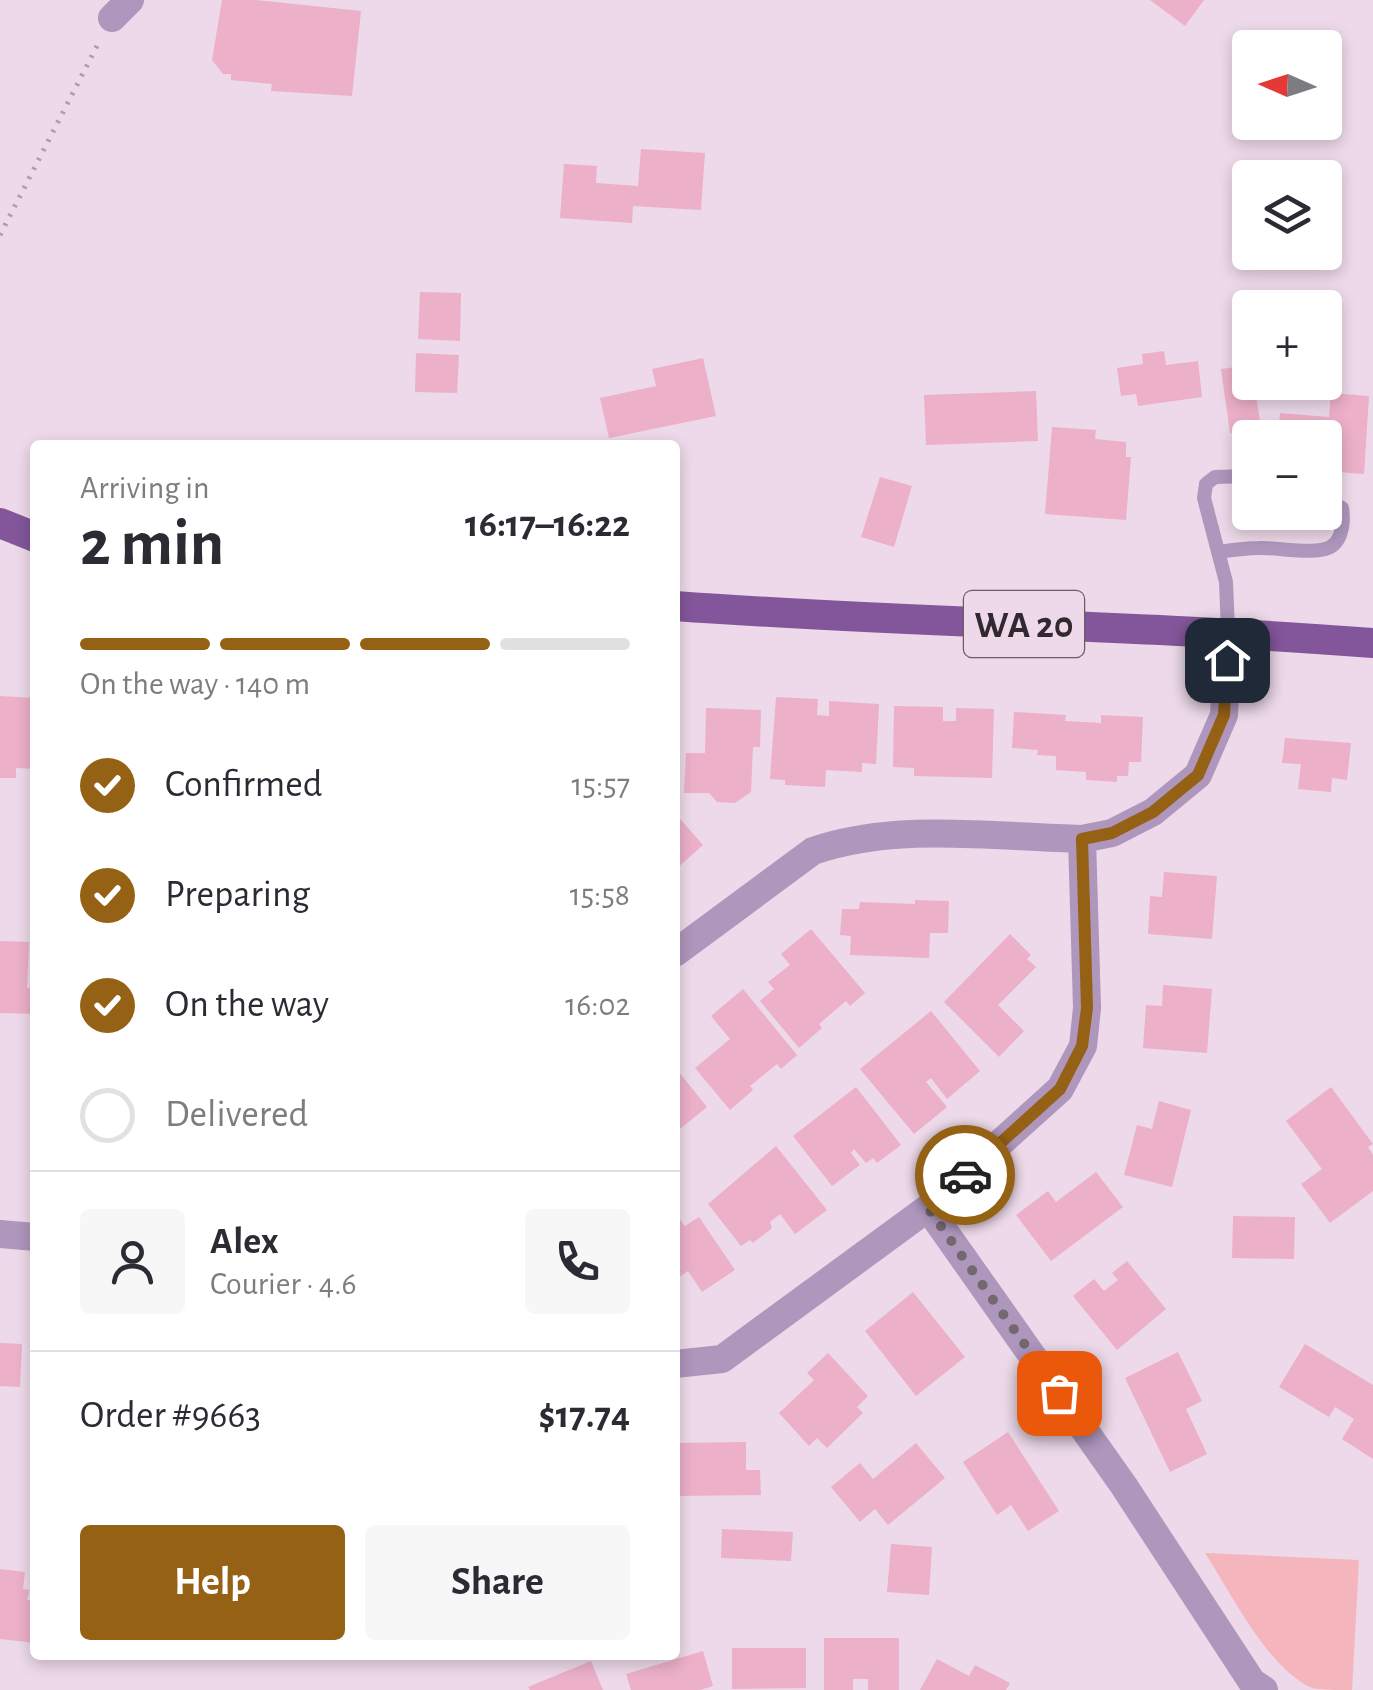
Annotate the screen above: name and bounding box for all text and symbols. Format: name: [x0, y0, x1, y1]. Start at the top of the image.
north arrow: [1232, 30, 1342, 140]
map controls: [1232, 30, 1342, 530]
button: layers: [1232, 160, 1342, 270]
button: +: [1232, 290, 1342, 400]
button: −: [1232, 420, 1342, 530]
text: Arriving in: [80, 472, 209, 504]
text: 16:17–16:22: [465, 506, 630, 544]
text: 2 min: [80, 512, 224, 577]
road number: WA 20: [964, 591, 1084, 657]
pin: [1185, 618, 1270, 703]
icon: home: [1200, 633, 1255, 688]
text: On the way · 140 m: [80, 668, 310, 700]
icon: check: [80, 758, 135, 813]
text: Confirmed: [165, 766, 322, 804]
text: 15:57: [572, 769, 630, 801]
icon: check: [80, 868, 135, 923]
text: Preparing: [165, 876, 310, 914]
text: 15:58: [570, 879, 630, 911]
icon: check: [80, 978, 135, 1033]
text: On the way: [165, 986, 329, 1024]
text: 16:02: [565, 989, 630, 1021]
text: Delivered: [165, 1096, 308, 1134]
courier: [915, 1125, 1015, 1225]
icon: car: [938, 1148, 993, 1203]
button: person: [80, 1209, 185, 1314]
button: phone: [525, 1209, 630, 1314]
text: Alex: [210, 1223, 279, 1261]
text: Courier · 4.6: [210, 1268, 357, 1300]
pin: [1017, 1351, 1102, 1436]
icon: bag: [1032, 1366, 1087, 1421]
text: Order #9663: [80, 1397, 261, 1435]
text: $17.74: [539, 1397, 630, 1435]
button: Help: [80, 1525, 345, 1640]
button: Share: [365, 1525, 630, 1640]

